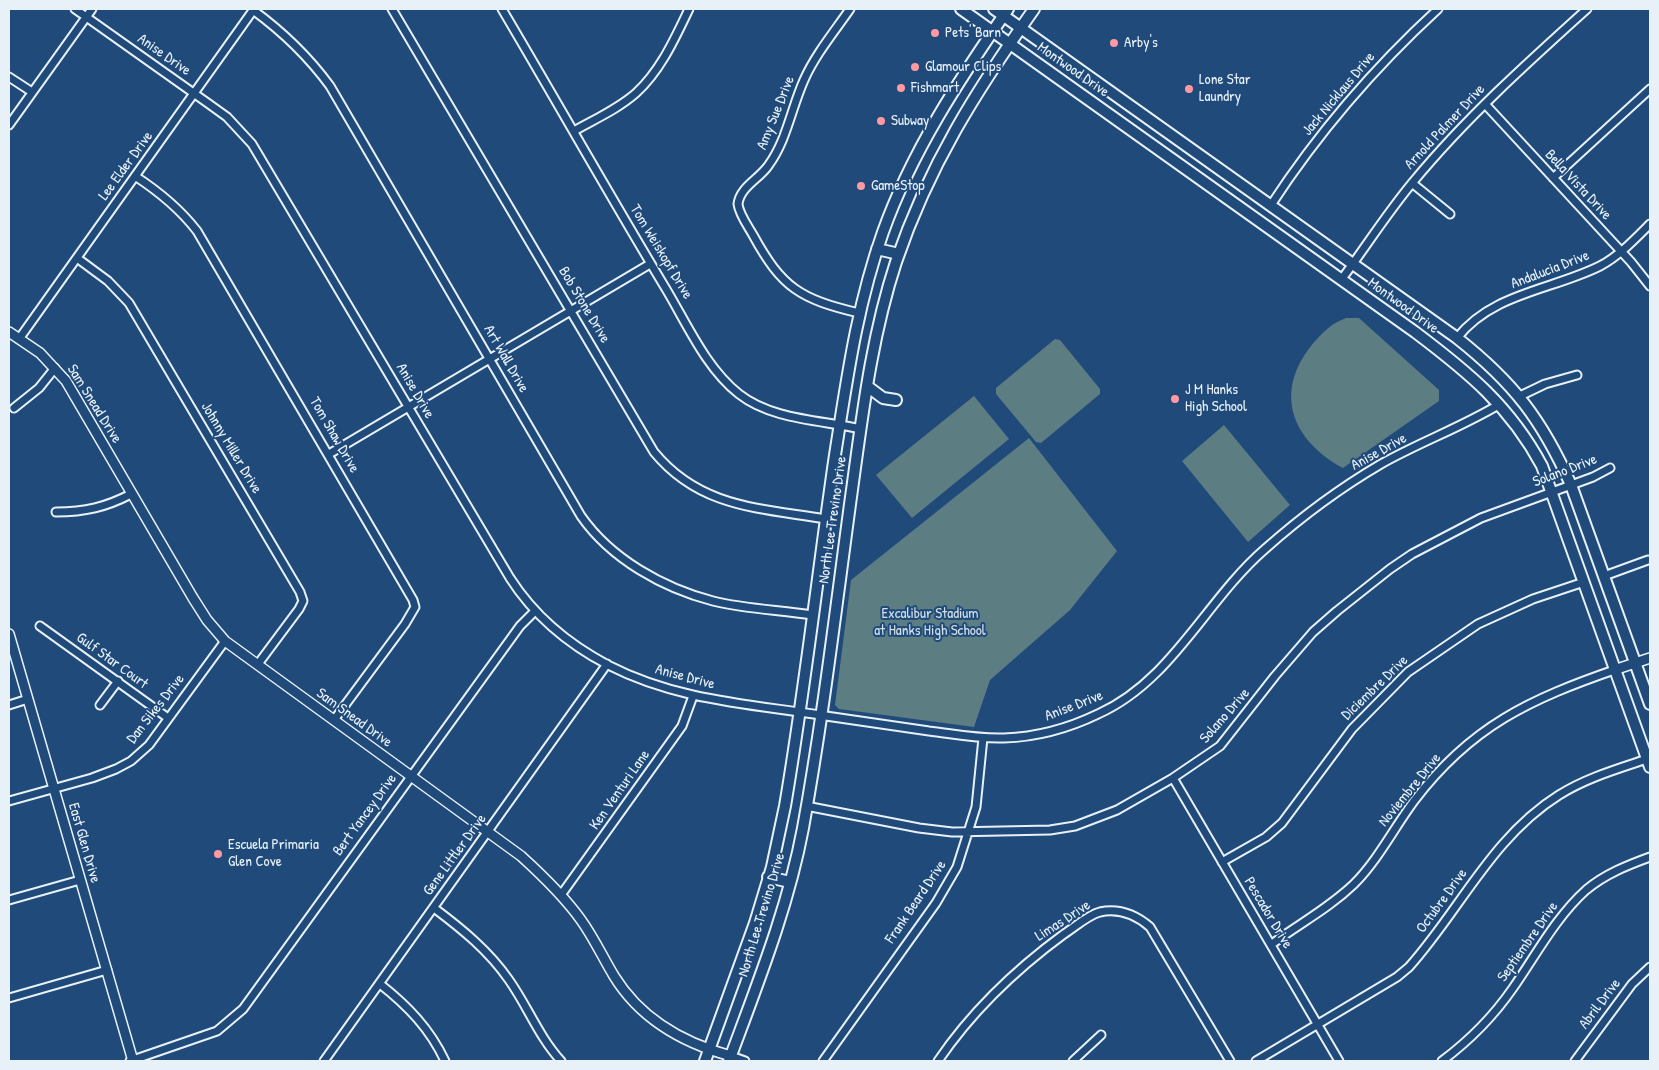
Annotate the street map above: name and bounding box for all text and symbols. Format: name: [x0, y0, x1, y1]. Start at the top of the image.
place label: Pets' Barn: [945, 24, 1001, 42]
marker: Pets' Barn: [929, 27, 941, 39]
street label: Anise Drive: [134, 30, 194, 80]
place label: Arby's: [1124, 34, 1158, 52]
marker: Arby's: [1108, 37, 1120, 49]
street label: Montwood Drive: [1034, 39, 1112, 101]
street label: Jack Nicklaus Drive: [1299, 49, 1379, 139]
place label: Glamour Clips: [925, 58, 1001, 76]
marker: Glamour Clips: [909, 61, 921, 73]
place label: Lone Star Laundry: [1199, 71, 1251, 106]
street label: Amy Sue Drive: [753, 74, 799, 152]
place label: Fishmart: [911, 79, 959, 97]
street label: Arnold Palmer Drive: [1401, 81, 1489, 173]
marker: Fishmart: [895, 82, 907, 94]
marker: Lone Star Laundry: [1183, 83, 1195, 95]
place label: Subway: [891, 112, 929, 130]
marker: Subway: [875, 115, 887, 127]
street label: Lee Elder Drive: [95, 128, 157, 204]
street label: Bella Vista Drive: [1541, 146, 1615, 224]
place label: GameStop: [871, 177, 925, 195]
marker: GameStop: [855, 180, 867, 192]
street label: Tom Weiskopf Drive: [626, 202, 696, 302]
street label: Andalucia Drive: [1508, 247, 1592, 293]
street label: Bob Stone Drive: [554, 264, 614, 346]
street label: Montwood Drive: [1364, 274, 1442, 338]
street label: Art Wall Drive: [479, 322, 533, 396]
street label: Anise Drive: [392, 360, 438, 422]
street label: Sam Snead Drive: [63, 361, 125, 447]
place label: J M Hanks High School: [1185, 381, 1247, 416]
marker: J M Hanks High School: [1169, 393, 1181, 405]
street label: Tom Shaw Drive: [305, 394, 363, 476]
street label: Johnny Miller Drive: [197, 399, 265, 497]
street label: Anise Drive: [1348, 429, 1410, 475]
street label: Solano Drive: [1530, 451, 1600, 491]
street label: North Lee Trevino Drive: [815, 455, 851, 585]
park label: Excalibur Stadium at Hanks High School: [874, 605, 986, 640]
street label: Gulf Star Court: [73, 629, 151, 693]
street label: Diciembre Drive: [1338, 652, 1412, 724]
street label: Anise Drive: [653, 660, 717, 694]
street label: Dan Sikes Drive: [123, 671, 189, 747]
street label: Sam Snead Drive: [313, 684, 395, 752]
street label: Solano Drive: [1196, 685, 1254, 747]
street label: Anise Drive: [1042, 687, 1106, 725]
street label: Ken Venturi Lane: [586, 747, 654, 833]
street label: Noviembre Drive: [1375, 750, 1445, 830]
street label: Bert Yancey Drive: [329, 770, 401, 860]
street label: East Glen Drive: [64, 801, 104, 885]
street label: Gene Littler Drive: [419, 811, 491, 899]
place label: Escuela Primaria Glen Cove: [228, 836, 319, 871]
marker: Escuela Primaria Glen Cove: [212, 848, 224, 860]
street label: North Lee Trevino Drive: [735, 851, 789, 979]
street label: Frank Beard Drive: [882, 857, 950, 947]
street label: Octubre Drive: [1413, 865, 1471, 937]
street label: Pescador Drive: [1240, 874, 1296, 952]
street label: Limas Drive: [1032, 896, 1094, 946]
street label: Septiembre Drive: [1494, 899, 1562, 985]
street label: Abril Drive: [1575, 975, 1625, 1033]

